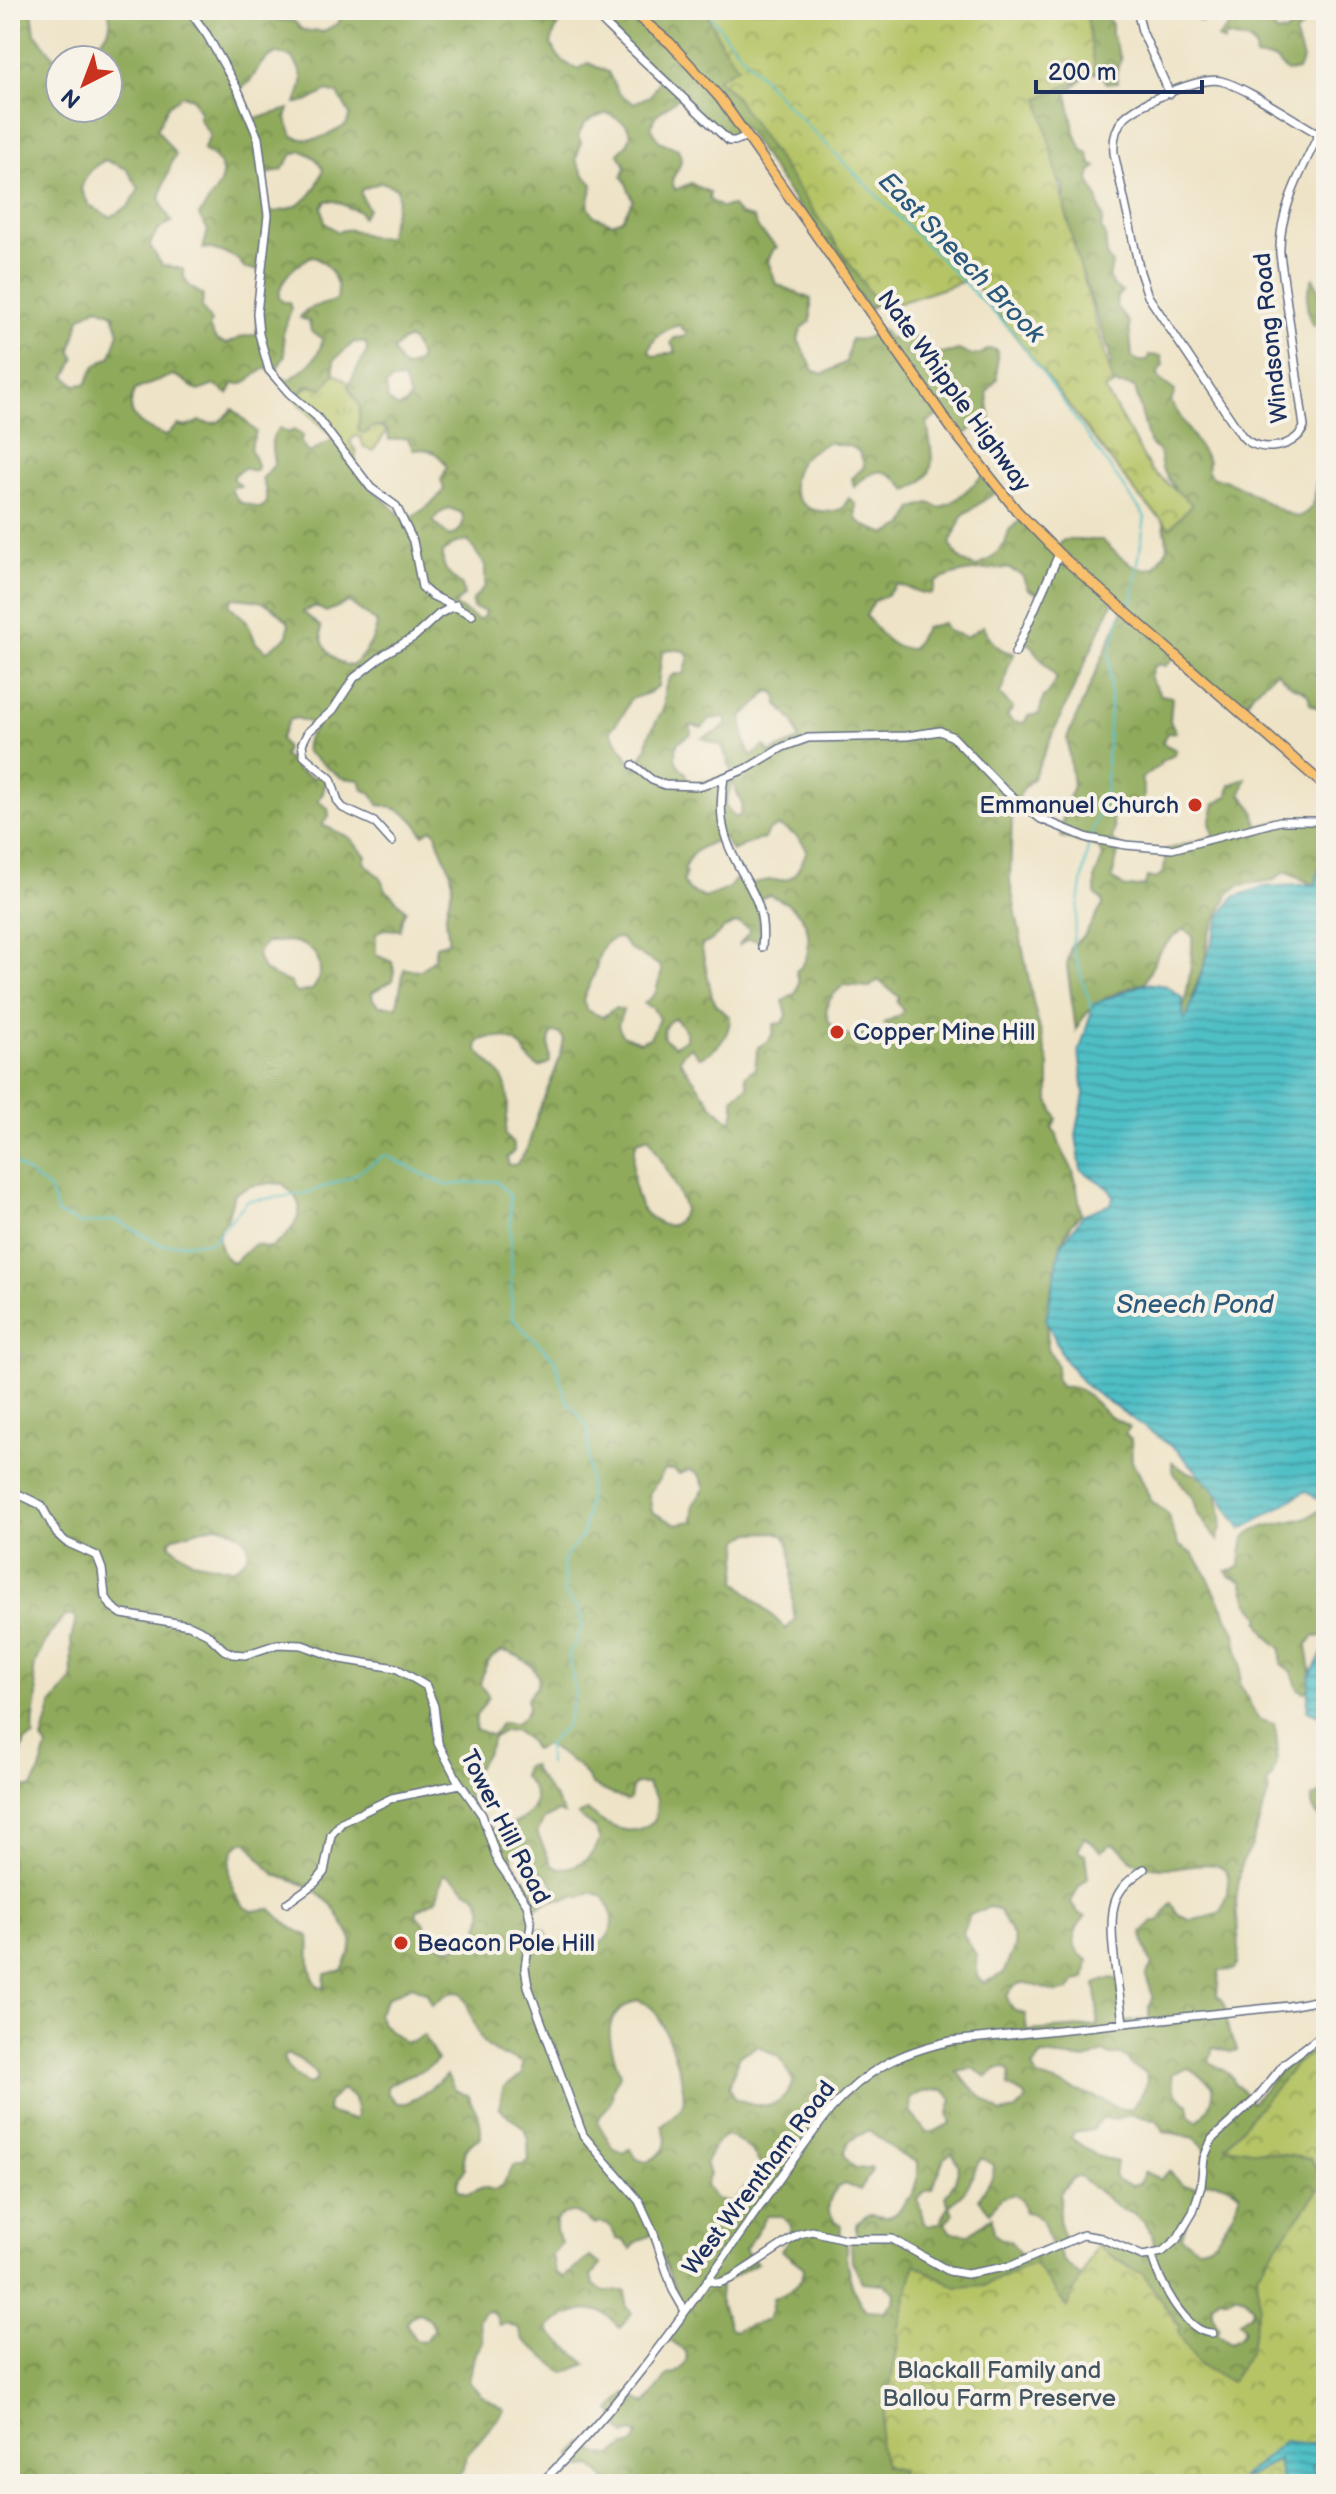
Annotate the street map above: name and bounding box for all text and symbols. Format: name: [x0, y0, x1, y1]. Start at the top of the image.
north arrow: [44, 44, 124, 124]
scale bar: [1036, 44, 1202, 94]
text: 200 m: [1048, 58, 1117, 87]
text: N: [56, 82, 87, 113]
water label: East Sneech Brook: [872, 166, 1051, 351]
street label: Windsong Road: [1248, 251, 1294, 425]
street label: Nate Whipple Highway: [871, 285, 1037, 498]
place label: Emmanuel Church: [979, 791, 1179, 820]
marker: Emmanuel Church: [1186, 796, 1204, 814]
place label: Copper Mine Hill: [853, 1018, 1035, 1047]
marker: Copper Mine Hill: [828, 1023, 846, 1041]
water label: Sneech Pond: [1116, 1290, 1275, 1321]
street label: Tower Hill Road: [454, 1745, 556, 1909]
place label: Beacon Pole Hill: [417, 1929, 595, 1958]
marker: Beacon Pole Hill: [392, 1934, 410, 1952]
street label: West Wrentham Road: [676, 2075, 842, 2281]
park label: Blackall Family and Ballou Farm Preserve: [882, 2356, 1116, 2413]

